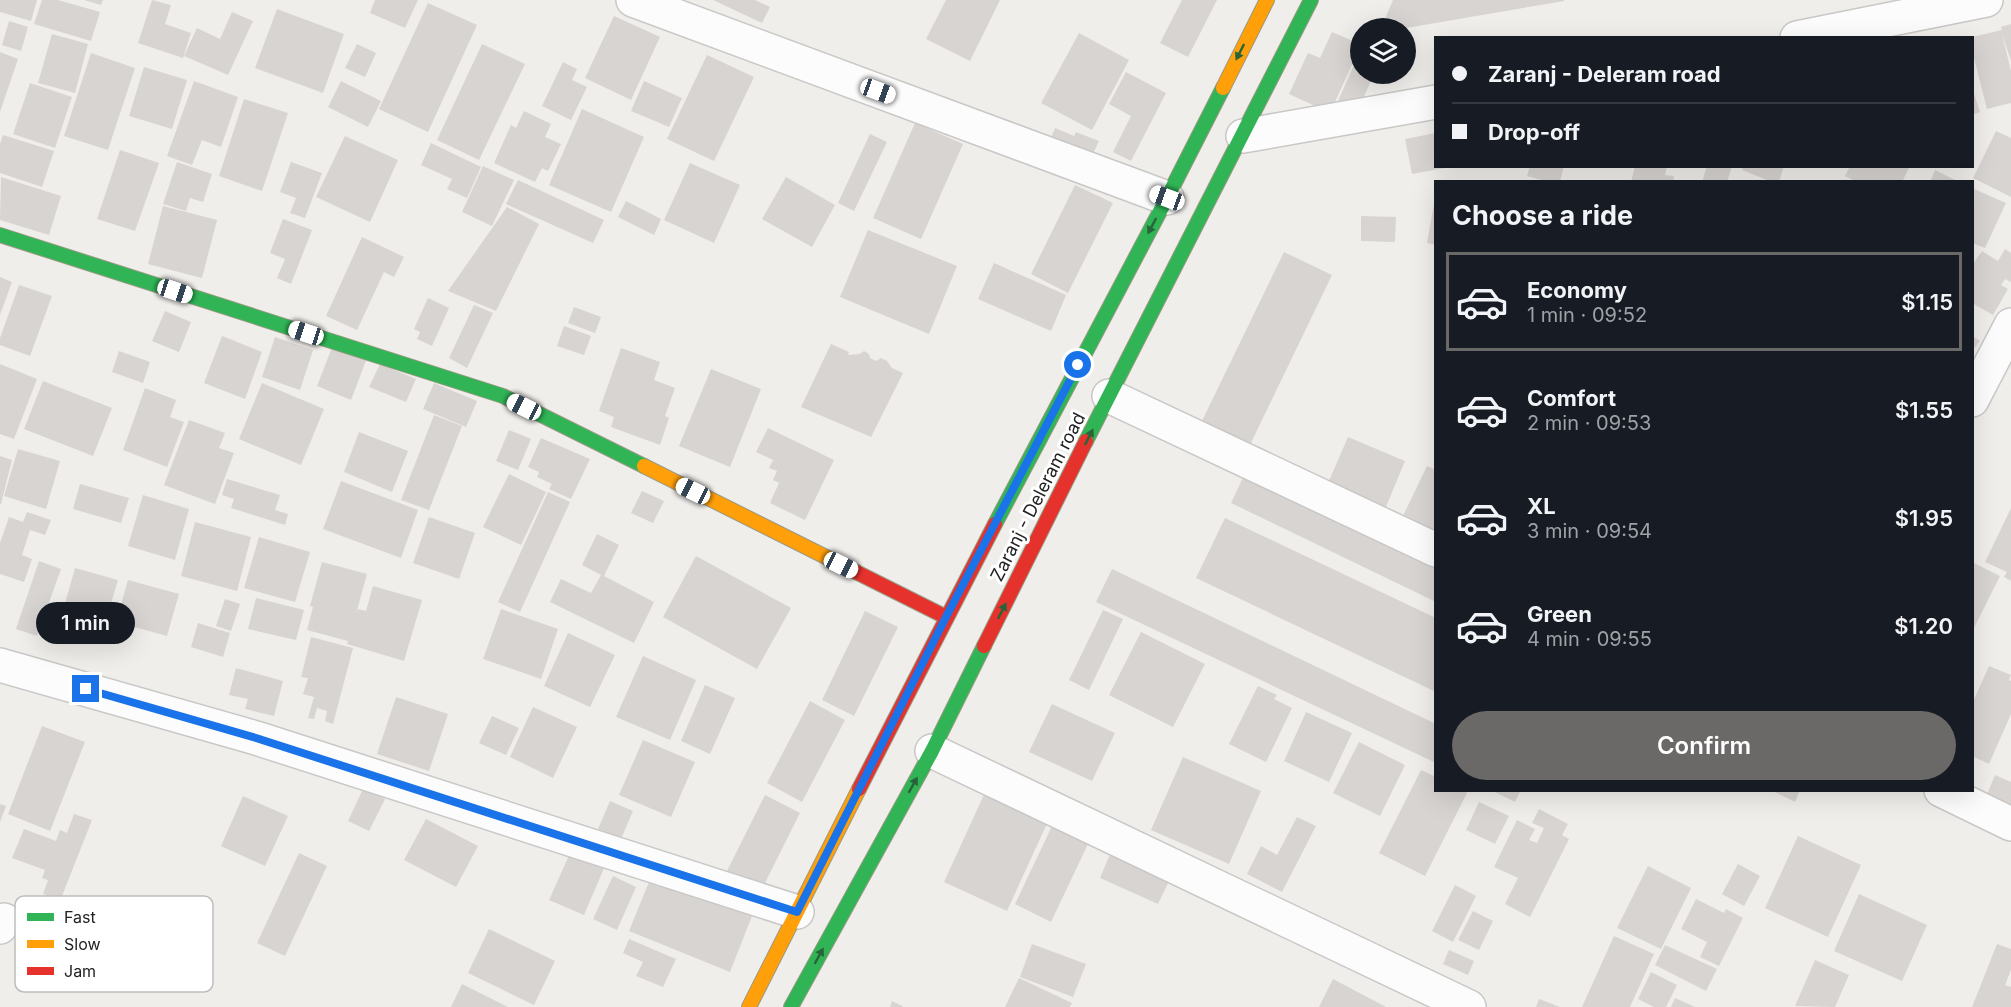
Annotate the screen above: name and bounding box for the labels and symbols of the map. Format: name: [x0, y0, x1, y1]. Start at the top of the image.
one-way arrow: [1236, 44, 1245, 61]
car: [858, 76, 898, 106]
car: [1147, 183, 1187, 213]
one-way arrow: [1147, 218, 1157, 235]
car: [155, 277, 195, 305]
car: [286, 319, 326, 347]
route start: [1064, 351, 1091, 378]
car: [504, 391, 544, 423]
street label: Zaranj - Deleram road: [986, 409, 1089, 585]
one-way arrow: [1084, 428, 1094, 445]
car: [673, 475, 713, 507]
car: [821, 549, 861, 581]
callout: 1 min: [36, 602, 136, 644]
one-way arrow: [996, 602, 1006, 620]
route end: [72, 675, 99, 702]
one-way arrow: [908, 776, 918, 793]
legend: [15, 896, 213, 992]
text: Fast: [64, 907, 96, 927]
text: Slow: [64, 934, 101, 954]
one-way arrow: [814, 947, 824, 964]
text: Jam: [64, 961, 96, 981]

